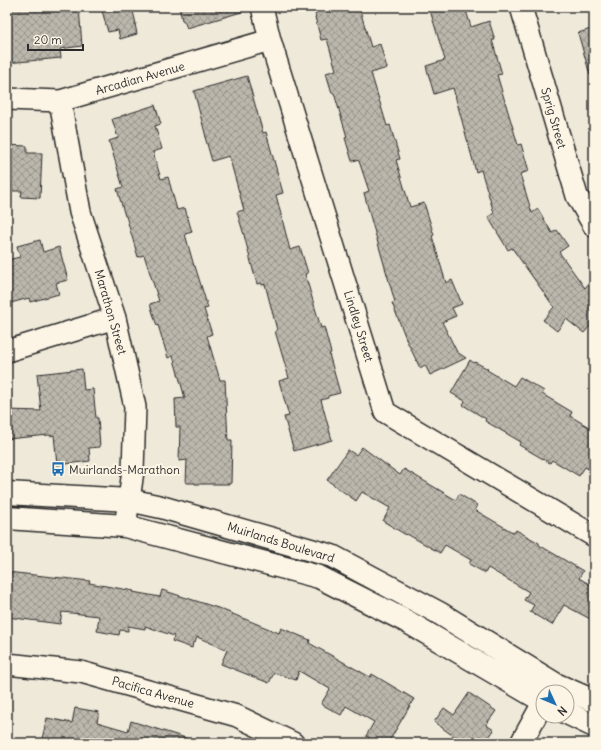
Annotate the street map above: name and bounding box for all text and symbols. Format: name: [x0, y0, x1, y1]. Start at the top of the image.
scale bar: [28, 26, 83, 52]
text: 20 m: [34, 32, 62, 47]
street label: Arcadian Avenue: [94, 58, 186, 98]
street label: Sprig Street: [538, 86, 570, 150]
street label: Marathon Street: [92, 268, 130, 356]
street label: Lindley Street: [341, 288, 377, 364]
bus stop icon: Muirlands-Marathon: [50, 461, 66, 477]
place label: Muirlands-Marathon: [69, 462, 180, 477]
street label: Muirlands Boulevard: [226, 519, 336, 565]
street label: Pacifica Avenue: [110, 673, 196, 711]
north arrow: [535, 684, 575, 724]
text: N: [555, 703, 570, 719]

